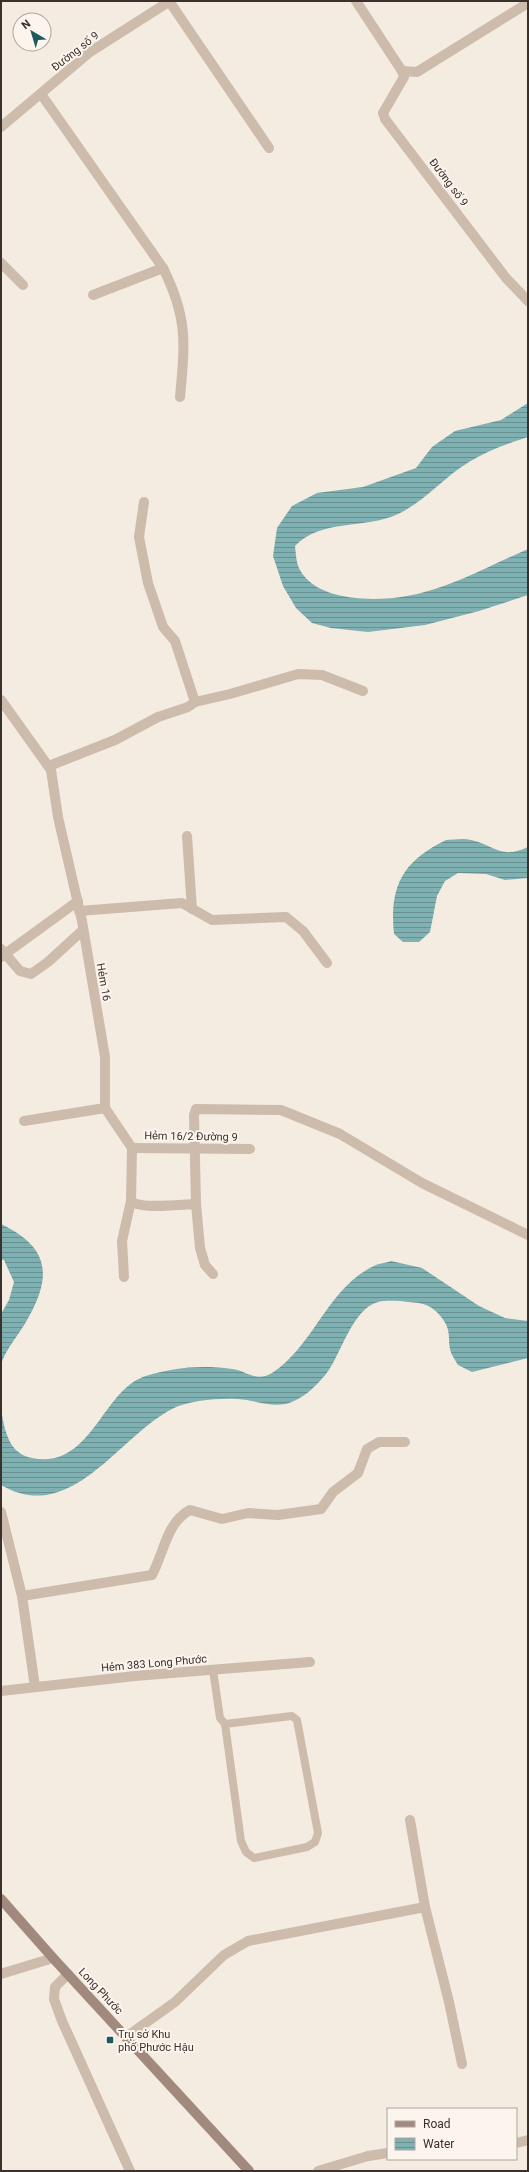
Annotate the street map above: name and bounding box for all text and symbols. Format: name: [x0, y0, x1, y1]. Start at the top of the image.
north arrow: [12, 12, 52, 52]
text: N: [19, 17, 33, 32]
street label: Đường số 9: [49, 29, 102, 74]
street label: Đường số 9: [426, 156, 471, 209]
street label: Hẻm 16: [94, 962, 113, 1002]
street label: Hẻm 16/2 Đường 9: [144, 1129, 238, 1144]
street label: Hẻm 383 Long Phước: [100, 1652, 208, 1675]
street label: Long Phước: [76, 1965, 126, 2018]
place label: Trụ sở Khu phố Phước Hậu: [118, 2028, 194, 2054]
marker: Trụ sở Khu phố Phước Hậu: [105, 2035, 115, 2045]
legend: [387, 2108, 517, 2160]
text: Road: [423, 2117, 451, 2131]
text: Water: [423, 2137, 454, 2151]

